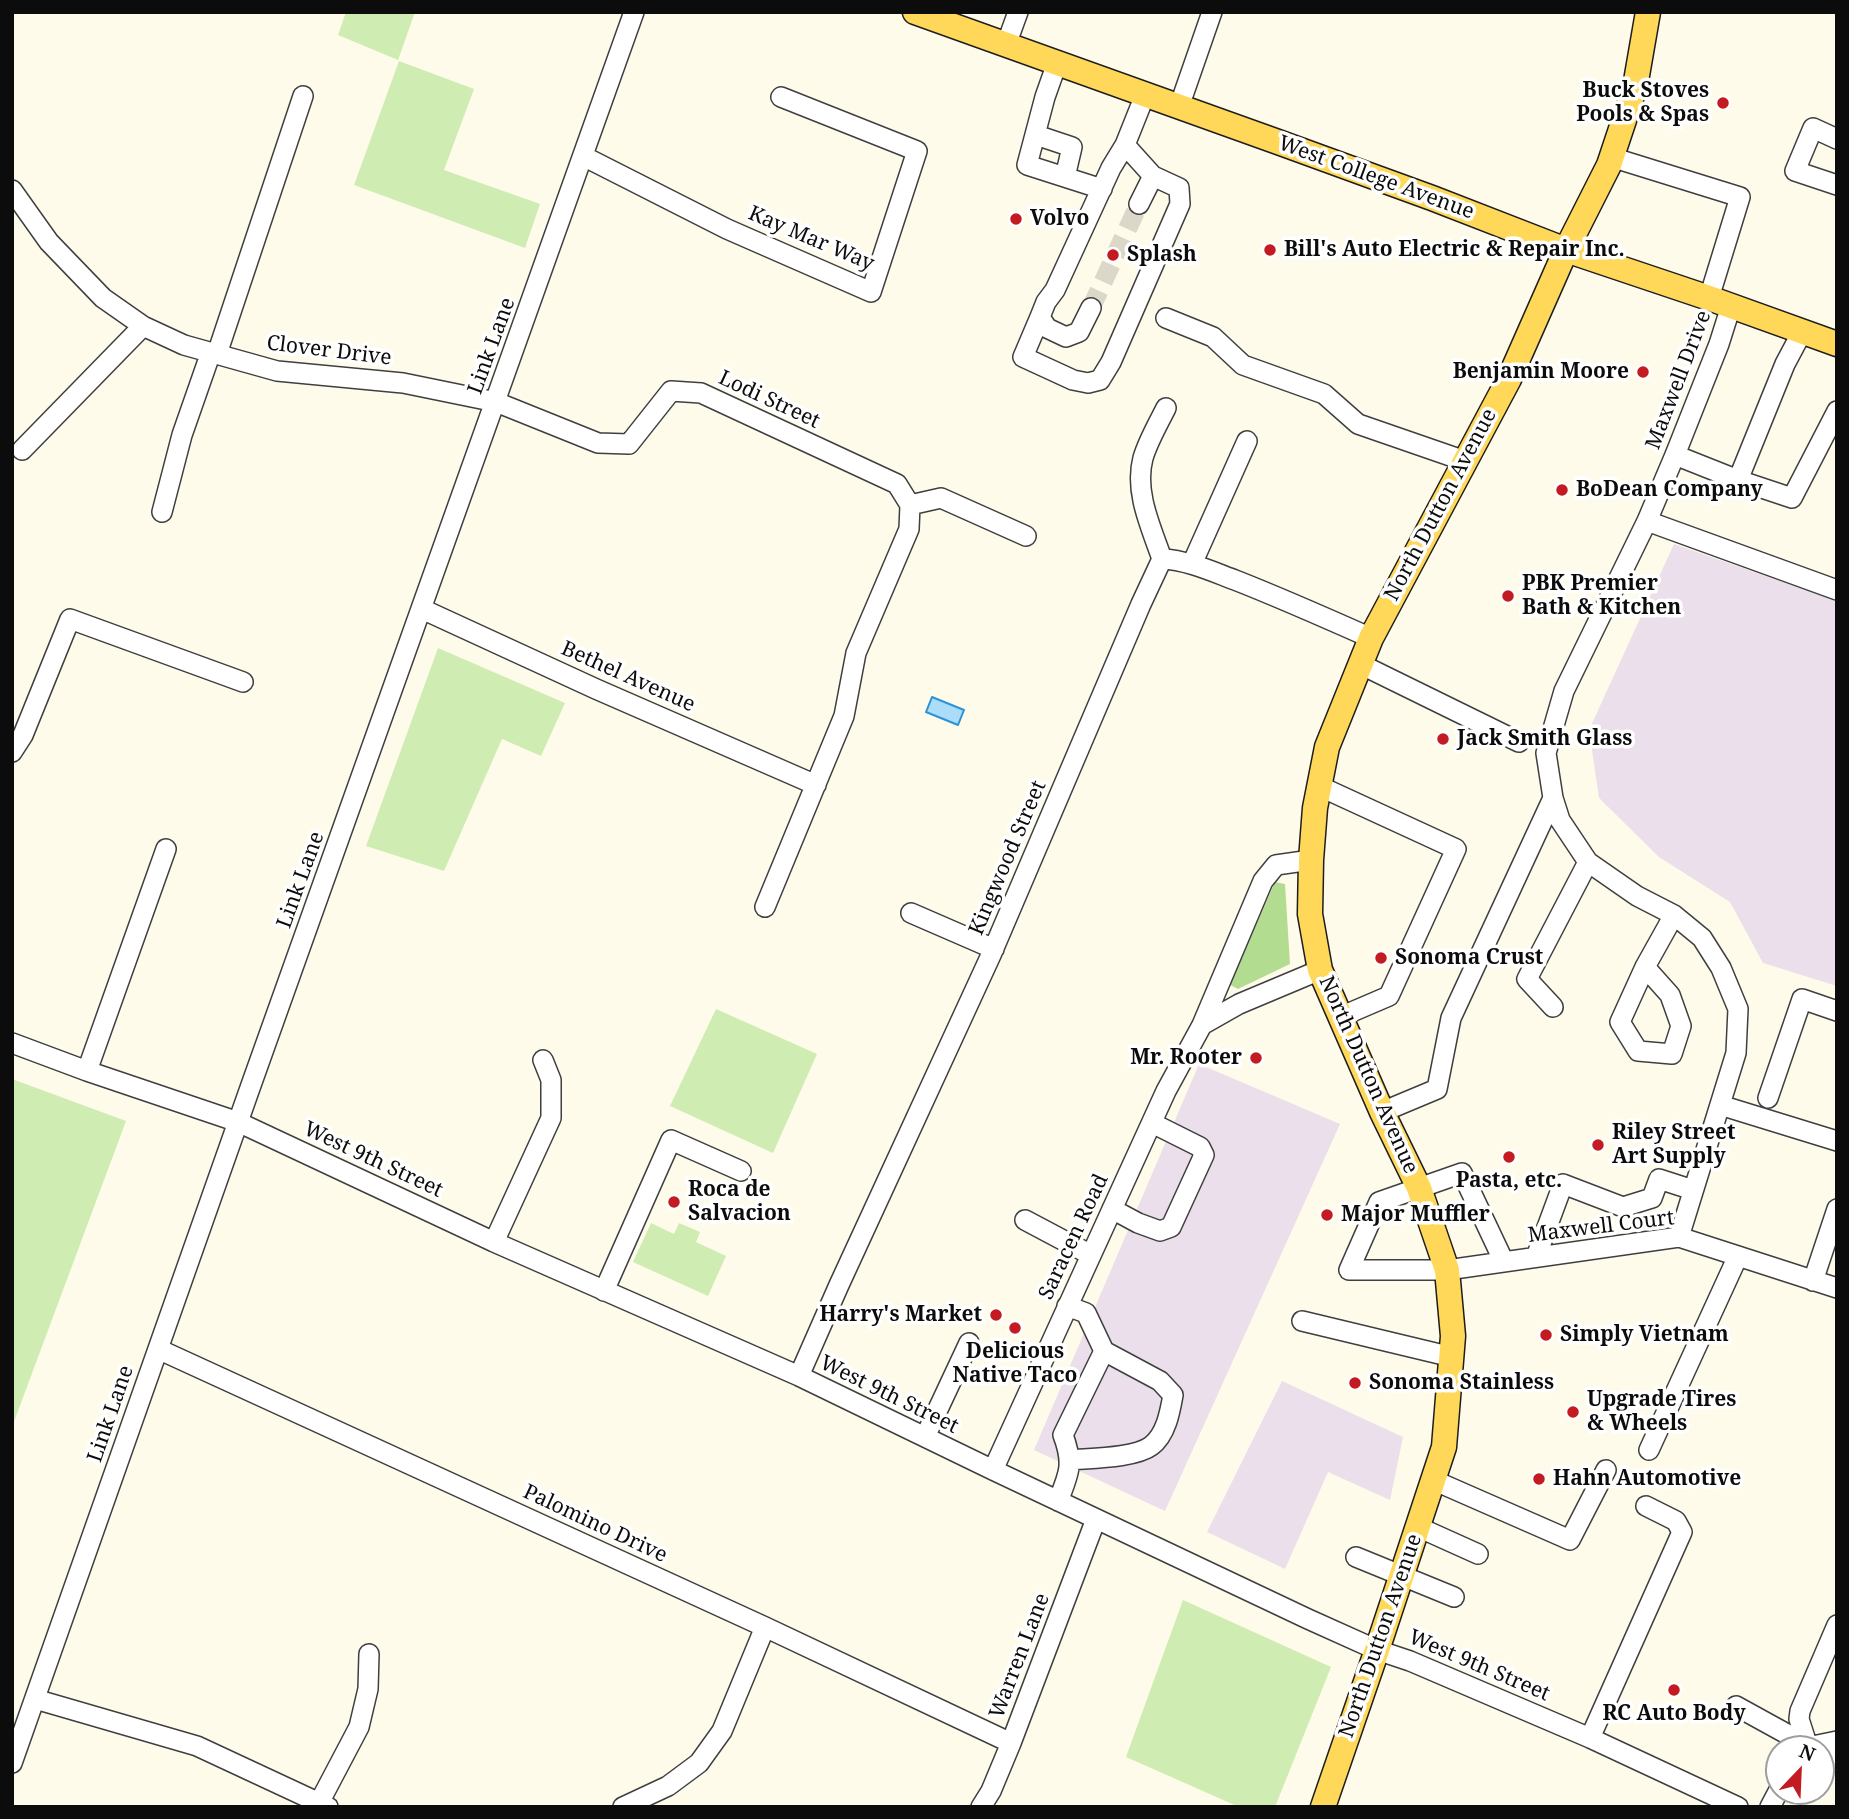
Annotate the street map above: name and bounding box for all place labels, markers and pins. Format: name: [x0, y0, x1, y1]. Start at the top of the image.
place label: Buck Stoves Pools & Spas: [1576, 78, 1709, 128]
marker: Buck Stoves Pools & Spas: [1715, 95, 1731, 111]
place label: Volvo: [1030, 206, 1089, 232]
marker: Volvo: [1008, 211, 1024, 227]
place label: Bill's Auto Electric & Repair Inc.: [1284, 237, 1625, 263]
place label: Splash: [1127, 242, 1197, 268]
marker: Bill's Auto Electric & Repair Inc.: [1262, 242, 1278, 258]
marker: Splash: [1105, 247, 1121, 263]
place label: Benjamin Moore: [1453, 359, 1629, 385]
marker: Benjamin Moore: [1635, 364, 1651, 380]
place label: BoDean Company: [1576, 477, 1763, 503]
marker: BoDean Company: [1554, 482, 1570, 498]
place label: PBK Premier Bath & Kitchen: [1522, 571, 1681, 621]
marker: PBK Premier Bath & Kitchen: [1500, 588, 1516, 604]
place label: Jack Smith Glass: [1457, 726, 1632, 752]
marker: Jack Smith Glass: [1435, 731, 1451, 747]
place label: Sonoma Crust: [1395, 945, 1543, 971]
marker: Sonoma Crust: [1373, 950, 1389, 966]
place label: Mr. Rooter: [1130, 1045, 1242, 1071]
marker: Mr. Rooter: [1248, 1050, 1264, 1066]
place label: Riley Street Art Supply: [1612, 1120, 1736, 1170]
marker: Riley Street Art Supply: [1590, 1137, 1606, 1153]
marker: Pasta, etc.: [1501, 1149, 1517, 1165]
place label: Pasta, etc.: [1456, 1168, 1562, 1194]
place label: Roca de Salvacion: [688, 1177, 791, 1227]
marker: Roca de Salvacion: [666, 1194, 682, 1210]
place label: Major Muffler: [1341, 1202, 1490, 1228]
marker: Major Muffler: [1319, 1207, 1335, 1223]
place label: Harry's Market: [819, 1302, 982, 1328]
marker: Harry's Market: [988, 1307, 1004, 1323]
marker: Delicious Native Taco: [1007, 1320, 1023, 1336]
place label: Simply Vietnam: [1560, 1322, 1729, 1348]
marker: Simply Vietnam: [1538, 1327, 1554, 1343]
place label: Delicious Native Taco: [953, 1339, 1077, 1389]
place label: Sonoma Stainless: [1369, 1370, 1554, 1396]
marker: Sonoma Stainless: [1347, 1375, 1363, 1391]
place label: Upgrade Tires & Wheels: [1587, 1387, 1736, 1437]
marker: Upgrade Tires & Wheels: [1565, 1404, 1581, 1420]
place label: Hahn Automotive: [1553, 1466, 1741, 1492]
marker: Hahn Automotive: [1531, 1471, 1547, 1487]
marker: RC Auto Body: [1666, 1682, 1682, 1698]
place label: RC Auto Body: [1602, 1701, 1746, 1727]

